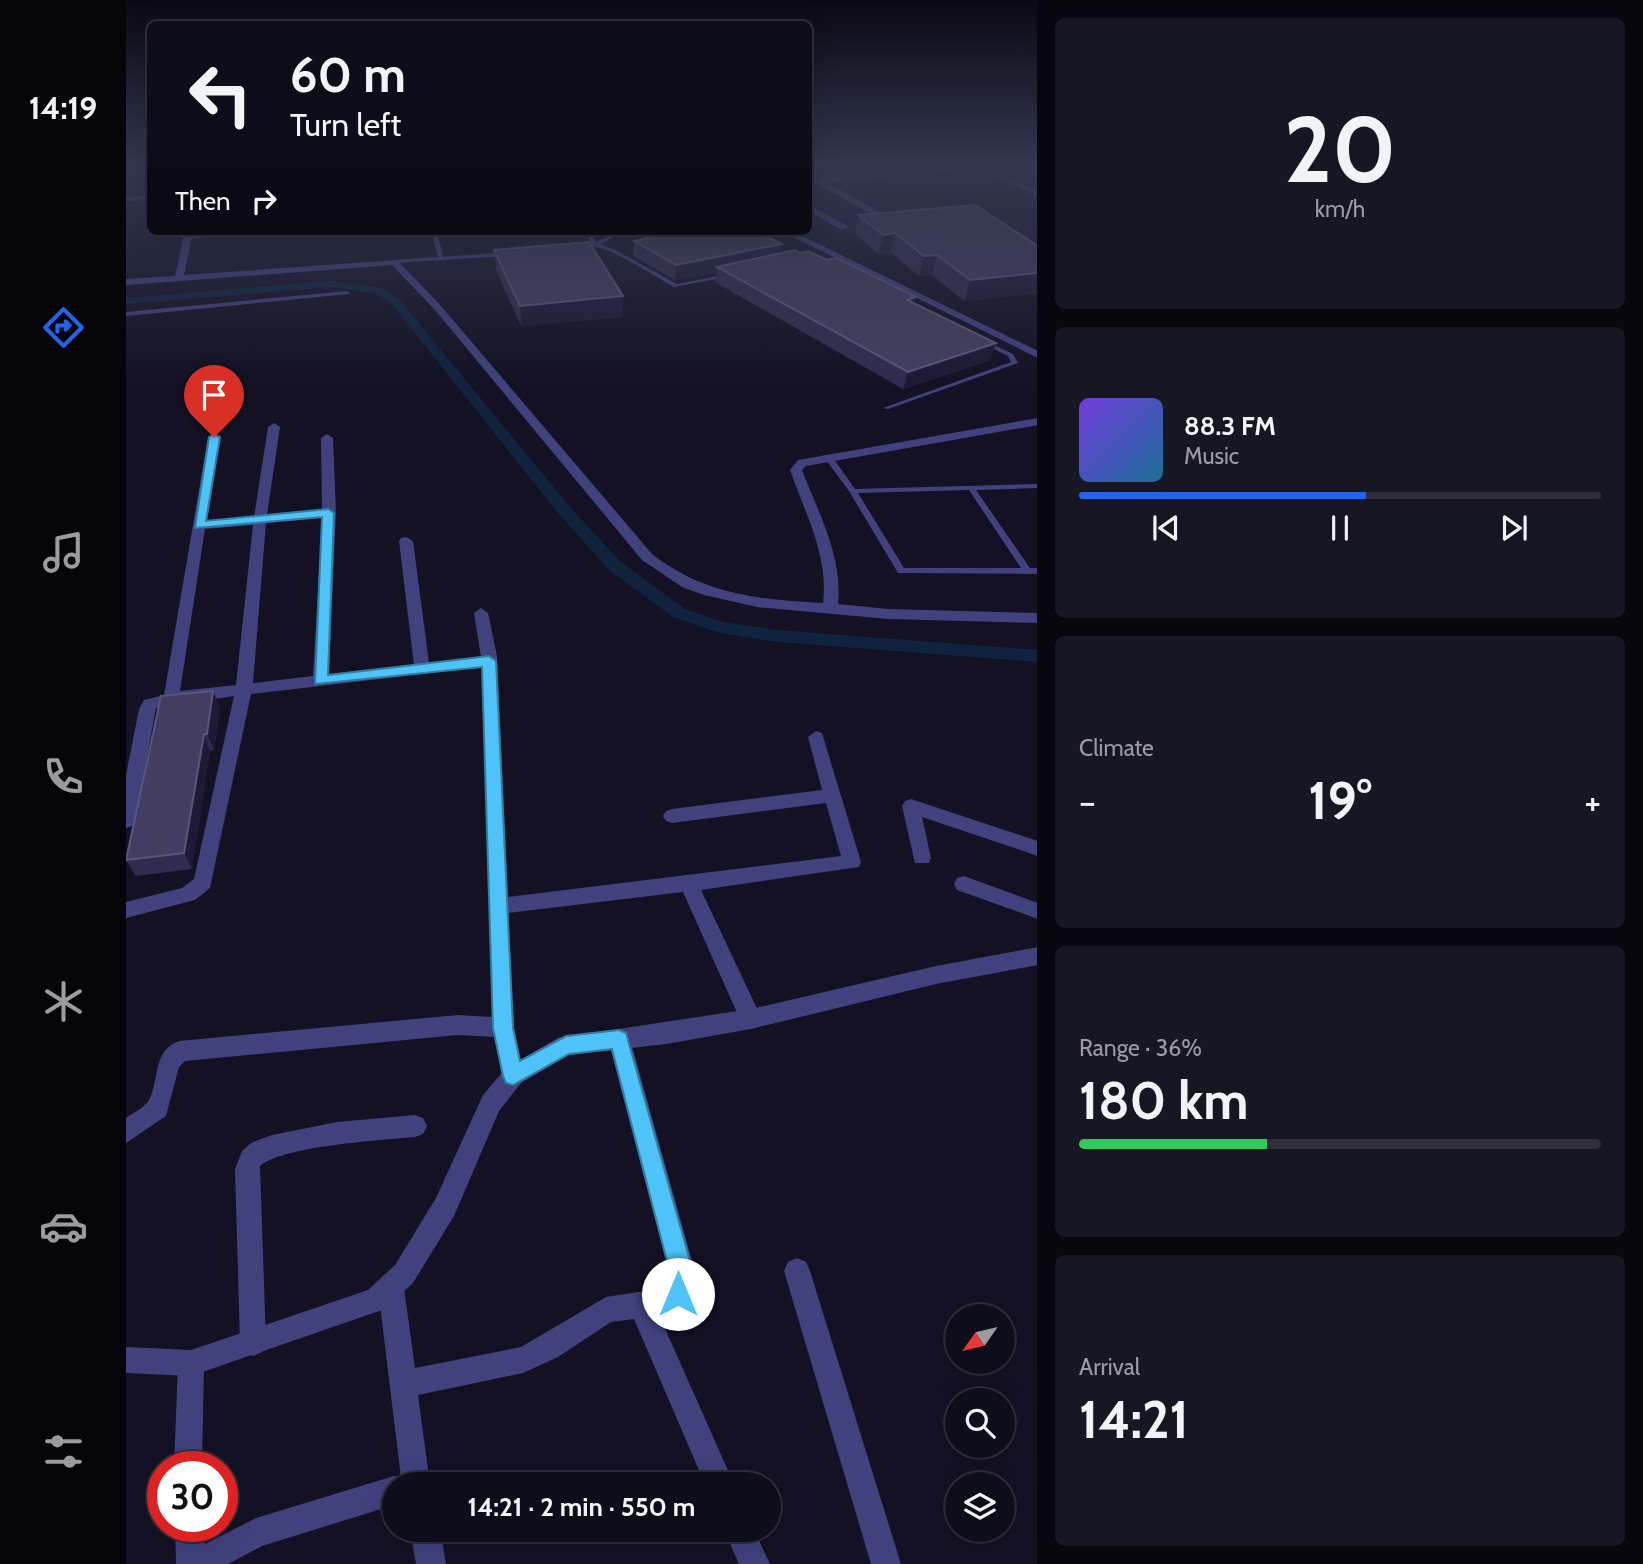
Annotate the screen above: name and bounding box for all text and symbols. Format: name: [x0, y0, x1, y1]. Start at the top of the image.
text: 60 m: [290, 45, 406, 104]
icon: left: [175, 49, 266, 140]
text: 14:19: [29, 88, 97, 127]
text: 20: [1284, 94, 1396, 205]
text: Turn left: [290, 105, 401, 144]
icon: right: [245, 182, 283, 220]
text: Then: [175, 185, 231, 217]
text: km/h: [1315, 195, 1365, 223]
icon: directions: [39, 303, 88, 352]
pin: [184, 365, 244, 437]
icon: arrive: [195, 376, 233, 414]
text: 88.3 FM: [1184, 410, 1276, 442]
text: Music: [1184, 442, 1239, 470]
icon: previous: [1147, 509, 1185, 547]
icon: pause: [1321, 509, 1359, 547]
icon: next: [1495, 509, 1533, 547]
icon: music: [39, 528, 88, 577]
text: Climate: [1079, 734, 1154, 762]
icon: phone: [39, 752, 88, 801]
text: 19°: [1308, 769, 1372, 832]
text: −: [1079, 778, 1096, 825]
text: +: [1584, 778, 1601, 825]
icon: climate: [39, 977, 88, 1026]
text: Range · 36%: [1079, 1034, 1202, 1062]
text: 180 km: [1079, 1069, 1248, 1132]
icon: car: [39, 1202, 88, 1251]
position arrow: [641, 1257, 715, 1331]
north arrow: [945, 1304, 1015, 1374]
map controls: [945, 1304, 1015, 1542]
text: Arrival: [1079, 1353, 1140, 1381]
button: search: [945, 1388, 1015, 1458]
text: 14:21: [1079, 1388, 1189, 1451]
icon: filters: [39, 1427, 88, 1476]
speed limit sign: 30: [147, 1451, 238, 1542]
button: layers: [945, 1472, 1015, 1542]
text: 14:21 · 2 min · 550 m: [468, 1491, 695, 1523]

